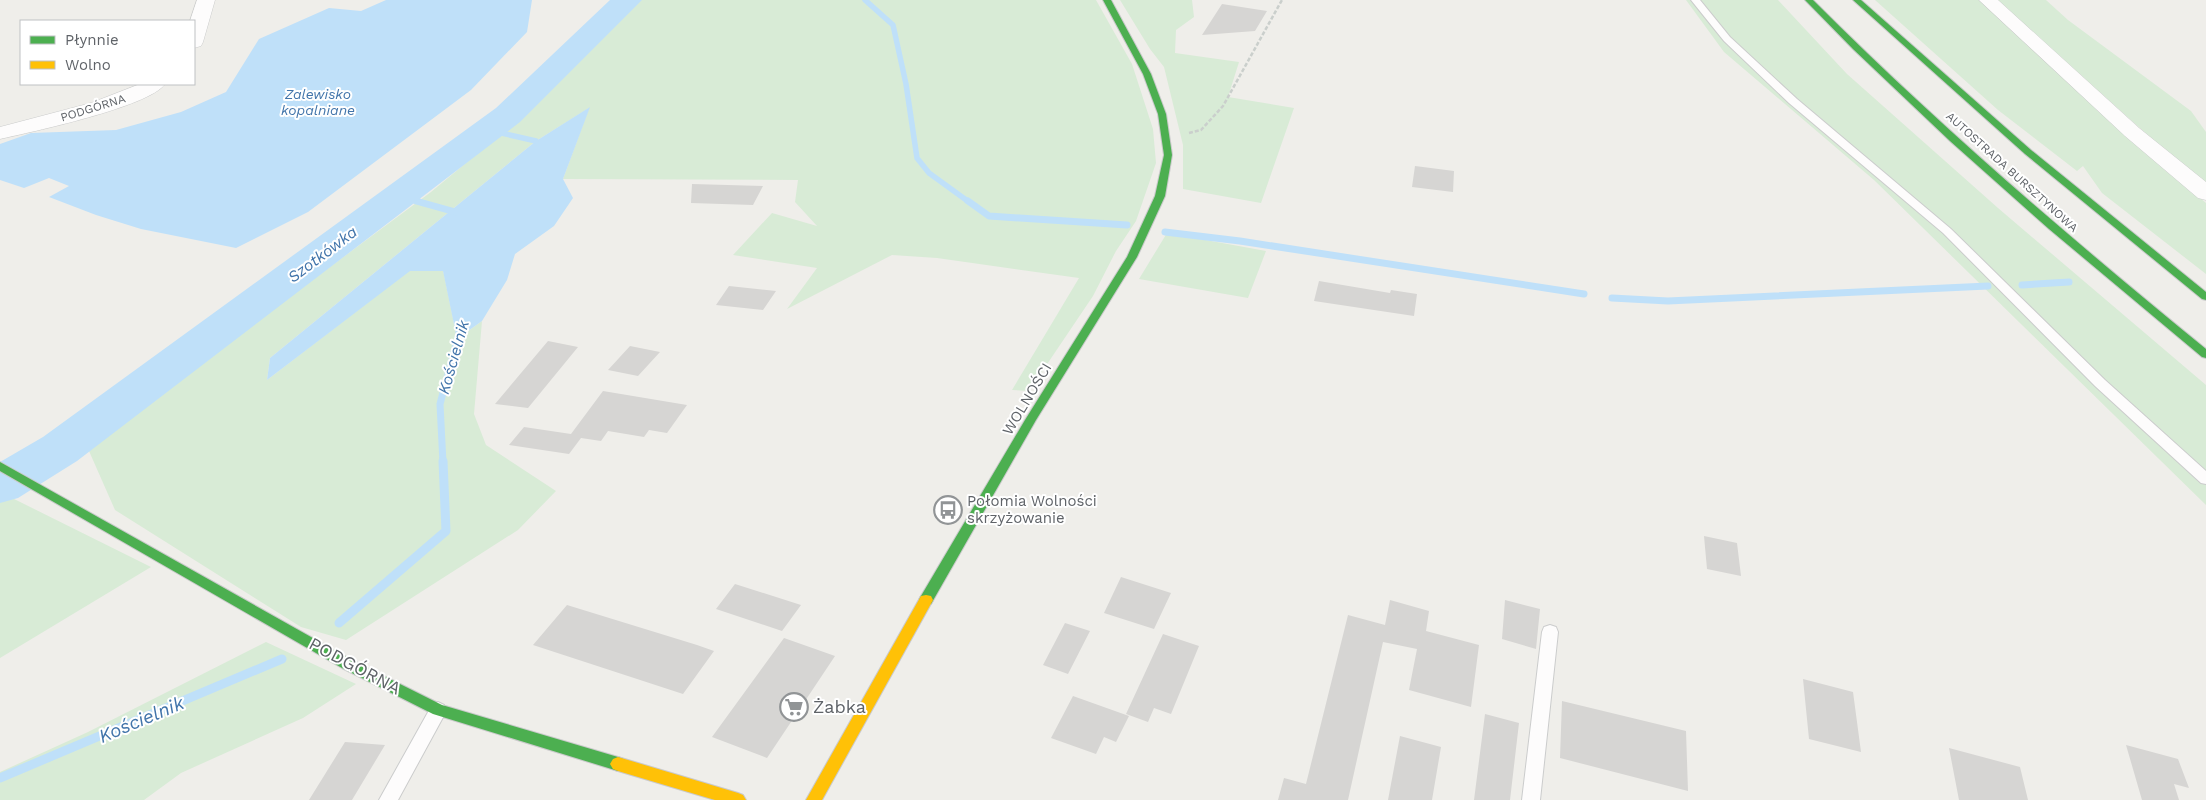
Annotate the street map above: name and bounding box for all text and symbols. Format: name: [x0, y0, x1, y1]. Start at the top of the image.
legend: [20, 20, 195, 85]
text: Płynnie: [65, 31, 119, 49]
text: Wolno: [65, 56, 111, 74]
water label: Zalewisko kopalniane: [281, 86, 355, 118]
street label: PODGÓRNA: [59, 91, 127, 125]
street label: AUTOSTRADA BURSZTYNOWA: [1943, 109, 2081, 235]
water label: Szotkówka: [284, 222, 361, 287]
water label: Kościelnik: [434, 317, 473, 396]
street label: WOLNOŚCI: [998, 359, 1056, 438]
place label: Połomia Wolności skrzyżowanie: [967, 492, 1097, 527]
bus stop icon: Połomia Wolności skrzyżowanie: [933, 495, 963, 525]
street label: PODGÓRNA: [306, 633, 405, 699]
water label: Kościelnik: [95, 691, 188, 748]
supermarket icon: Żabka: [779, 692, 809, 722]
place label: Żabka: [813, 696, 866, 717]

